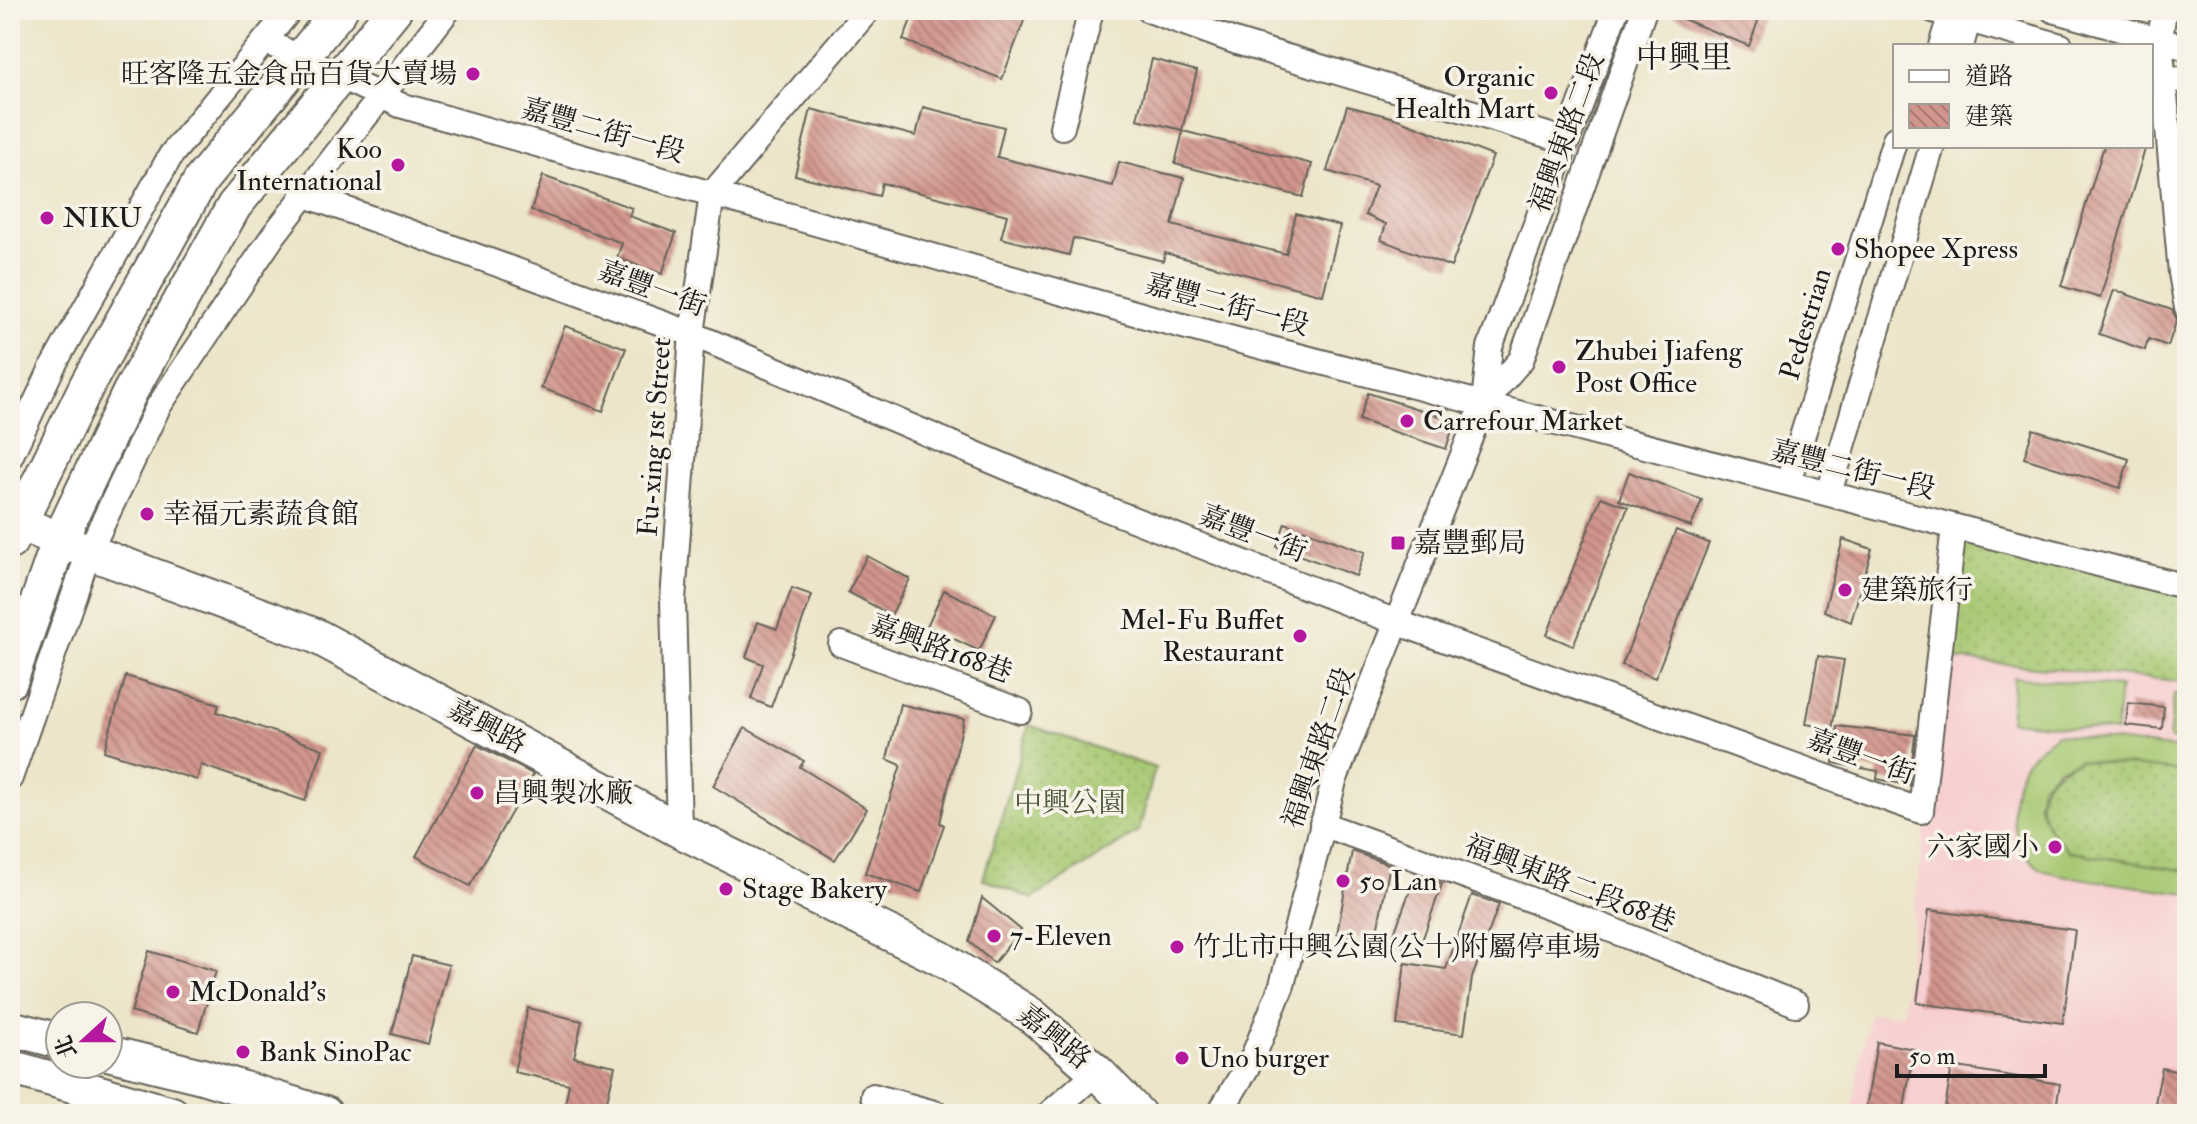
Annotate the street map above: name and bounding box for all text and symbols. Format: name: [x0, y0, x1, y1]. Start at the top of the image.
district label: 中興里: [1636, 38, 1732, 78]
legend: [1893, 44, 2153, 148]
street label: 福興東路二段: [1522, 48, 1612, 218]
place label: 旺客隆五金食品百貨大賣場: [121, 57, 457, 92]
place label: Organic Health Mart: [1395, 60, 1535, 127]
text: 道路: [1965, 61, 2013, 92]
marker: 旺客隆五金食品百貨大賣場: [464, 65, 482, 83]
marker: Organic Health Mart: [1542, 84, 1560, 102]
street label: 嘉豐二街一段: [517, 91, 689, 171]
text: 建築: [1965, 101, 2013, 132]
place label: Koo International: [236, 132, 382, 199]
marker: Koo International: [389, 156, 407, 174]
place label: NIKU: [63, 201, 142, 236]
marker: NIKU: [38, 209, 56, 227]
place label: Shopee Xpress: [1854, 232, 2018, 267]
marker: Shopee Xpress: [1829, 240, 1847, 258]
street label: 嘉豐一街: [593, 253, 711, 325]
street label: Pedestrian: [1772, 264, 1840, 384]
street label: 嘉豐二街一段: [1141, 266, 1313, 344]
place label: Zhubei Jiafeng Post Office: [1575, 334, 1744, 401]
street label: Fu-xing 1st Street: [631, 336, 679, 538]
marker: Zhubei Jiafeng Post Office: [1550, 358, 1568, 376]
place label: Carrefour Market: [1423, 404, 1623, 439]
marker: Carrefour Market: [1398, 412, 1416, 430]
street label: 嘉豐二街一段: [1767, 433, 1939, 507]
place label: 幸福元素蔬食館: [163, 497, 359, 532]
street label: 嘉豐一街: [1194, 498, 1312, 570]
marker: 幸福元素蔬食館: [138, 505, 156, 523]
place label: 嘉豐郵局: [1414, 526, 1526, 561]
marker: 嘉豐郵局: [1389, 534, 1407, 552]
place label: 建築旅行: [1861, 573, 1973, 608]
marker: 建築旅行: [1836, 581, 1854, 599]
place label: Mel-Fu Buffet Restaurant: [1120, 603, 1284, 670]
street label: 嘉興路168巷: [865, 607, 1017, 691]
marker: Mel-Fu Buffet Restaurant: [1291, 627, 1309, 645]
street label: 福興東路二段: [1275, 663, 1363, 833]
street label: 嘉興路: [442, 692, 532, 762]
street label: 嘉豐一街: [1802, 721, 1920, 793]
place label: 昌興製冰廠: [493, 776, 633, 811]
marker: 昌興製冰廠: [468, 784, 486, 802]
park label: 中興公園: [1014, 786, 1126, 821]
street label: 福興東路二段68巷: [1460, 828, 1680, 940]
place label: 六家國小: [1927, 830, 2039, 865]
marker: 六家國小: [2046, 838, 2064, 856]
place label: 50 Lan: [1359, 864, 1438, 899]
place label: Stage Bakery: [742, 872, 888, 907]
marker: 50 Lan: [1334, 872, 1352, 890]
marker: Stage Bakery: [717, 880, 735, 898]
place label: 7-Eleven: [1010, 919, 1112, 954]
marker: 7-Eleven: [985, 927, 1003, 945]
place label: 竹北市中興公園(公十)附屬停車場: [1193, 930, 1600, 965]
marker: 竹北市中興公園(公十)附屬停車場: [1168, 938, 1186, 956]
place label: McDonald's: [189, 975, 326, 1010]
marker: McDonald's: [164, 983, 182, 1001]
street label: 嘉興路: [1010, 997, 1098, 1077]
north arrow: [44, 1000, 124, 1080]
scale bar: [1897, 1028, 2045, 1078]
text: 北: [49, 1032, 83, 1062]
place label: Bank SinoPac: [259, 1035, 412, 1070]
place label: Uno burger: [1198, 1041, 1329, 1076]
text: 50 m: [1909, 1041, 1956, 1072]
marker: Bank SinoPac: [234, 1043, 252, 1061]
marker: Uno burger: [1173, 1049, 1191, 1067]

